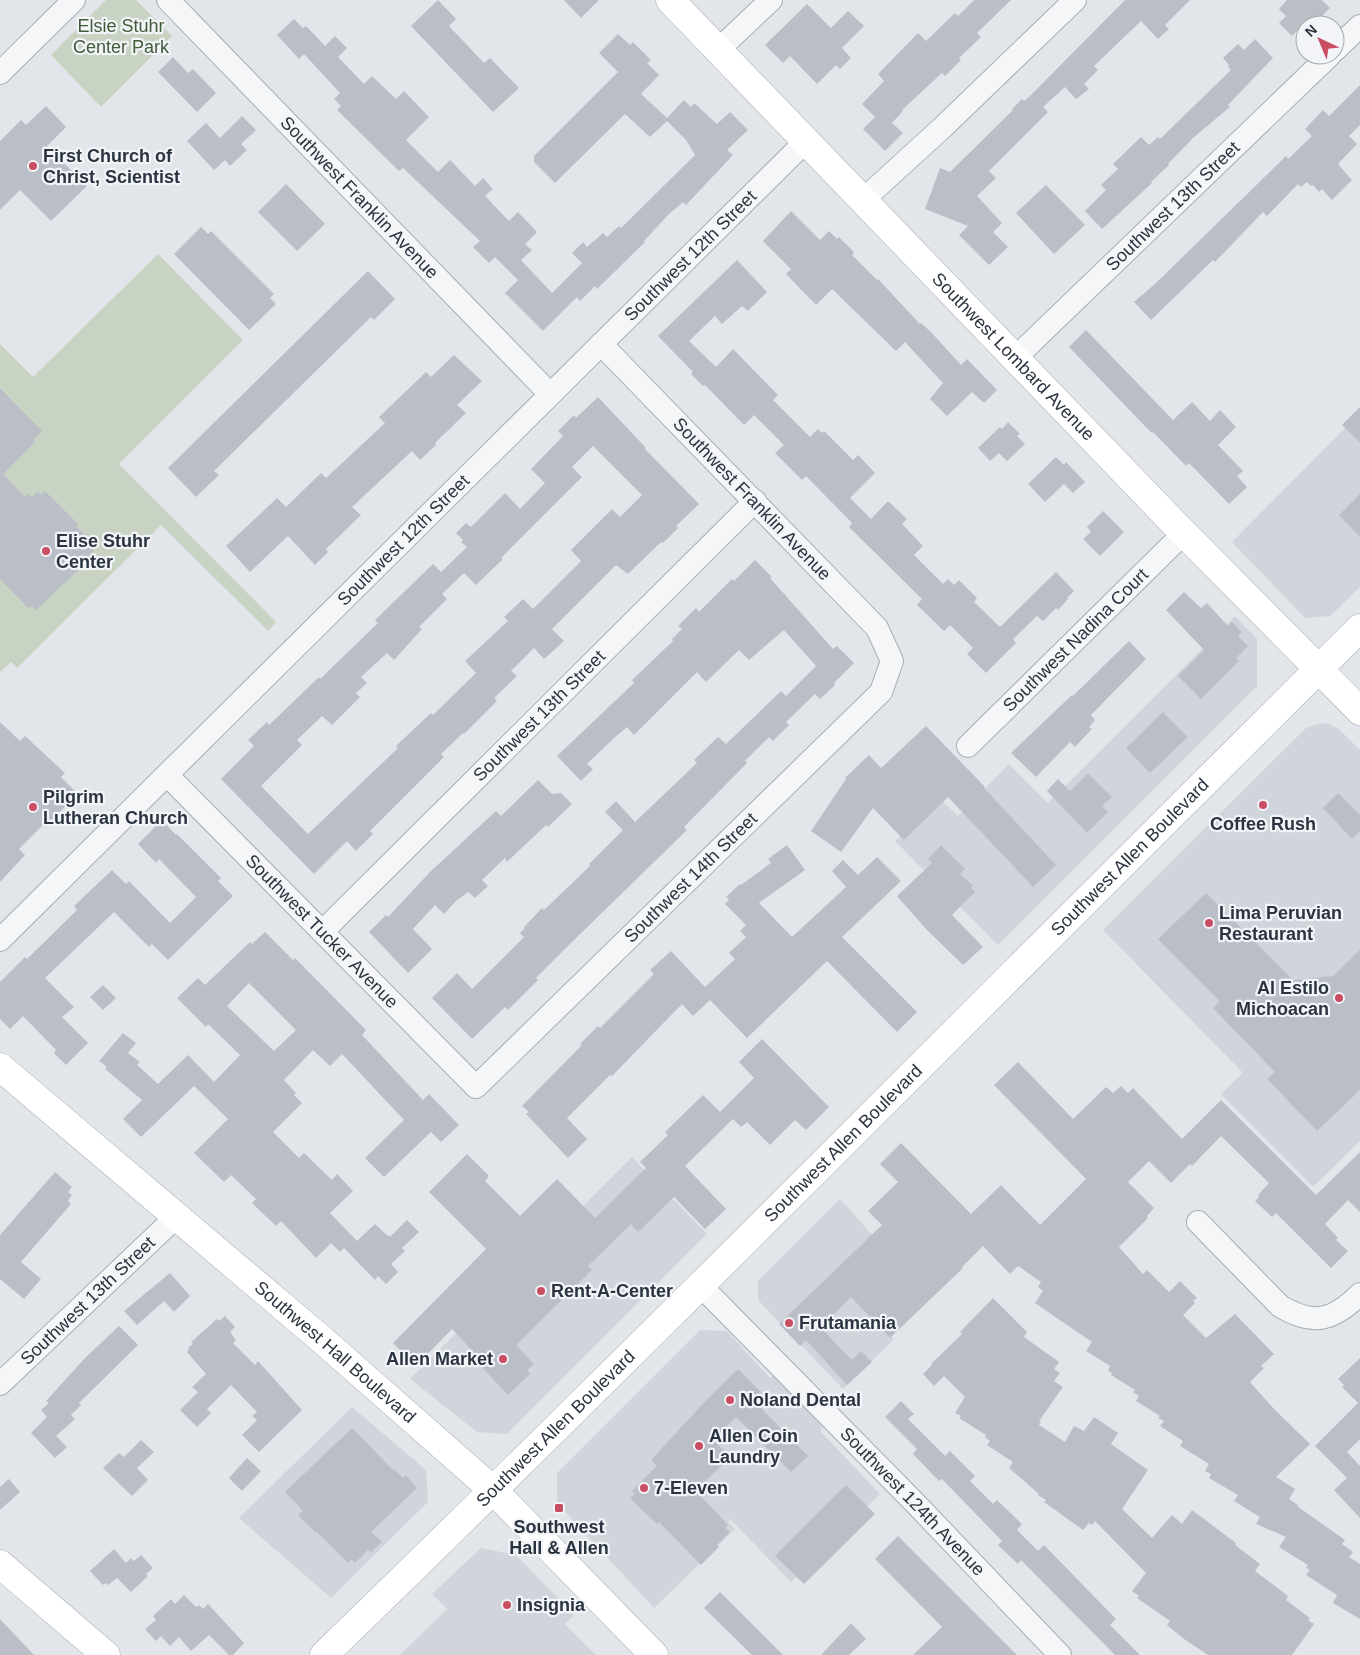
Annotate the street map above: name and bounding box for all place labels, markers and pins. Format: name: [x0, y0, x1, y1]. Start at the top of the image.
place label: First Church of Christ, Scientist: [43, 146, 180, 187]
marker: First Church of Christ, Scientist: [27, 160, 39, 172]
place label: Elise Stuhr Center: [56, 531, 150, 572]
marker: Elise Stuhr Center: [40, 545, 52, 557]
place label: Pilgrim Lutheran Church: [43, 787, 188, 828]
marker: Coffee Rush: [1257, 799, 1269, 811]
marker: Pilgrim Lutheran Church: [27, 801, 39, 813]
place label: Coffee Rush: [1210, 814, 1316, 834]
place label: Lima Peruvian Restaurant: [1219, 903, 1342, 944]
marker: Lima Peruvian Restaurant: [1203, 917, 1215, 929]
place label: Al Estilo Michoacan: [1236, 978, 1329, 1019]
marker: Al Estilo Michoacan: [1333, 992, 1345, 1004]
place label: Rent-A-Center: [551, 1281, 673, 1301]
marker: Rent-A-Center: [535, 1285, 547, 1297]
place label: Frutamania: [799, 1313, 897, 1333]
marker: Frutamania: [783, 1317, 795, 1329]
place label: Allen Market: [386, 1349, 493, 1369]
marker: Allen Market: [497, 1353, 509, 1365]
place label: Noland Dental: [740, 1390, 861, 1410]
marker: Noland Dental: [724, 1394, 736, 1406]
place label: Allen Coin Laundry: [709, 1426, 798, 1467]
marker: Allen Coin Laundry: [693, 1440, 705, 1452]
place label: 7-Eleven: [654, 1478, 728, 1498]
marker: 7-Eleven: [638, 1482, 650, 1494]
marker: Southwest Hall & Allen: [553, 1502, 565, 1514]
place label: Southwest Hall & Allen: [509, 1517, 609, 1558]
place label: Insignia: [517, 1595, 586, 1615]
marker: Insignia: [501, 1599, 513, 1611]

